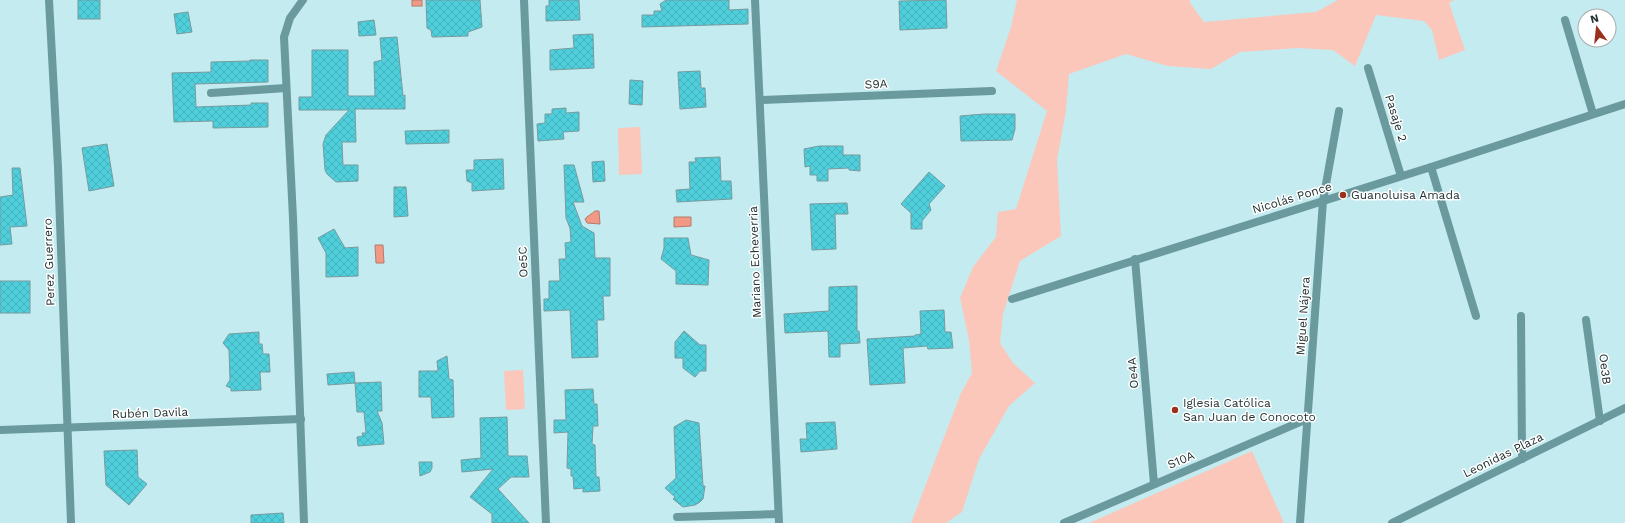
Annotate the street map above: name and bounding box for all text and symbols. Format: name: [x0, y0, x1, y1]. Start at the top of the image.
north arrow: [1577, 8, 1617, 48]
text: N: [1589, 11, 1600, 26]
street label: S9A: [864, 77, 888, 91]
street label: Pasaje 2: [1382, 93, 1410, 143]
street label: Nicolás Ponce: [1251, 179, 1333, 217]
place label: Guanoluisa Amada: [1351, 188, 1460, 202]
marker: Guanoluisa Amada: [1338, 190, 1348, 200]
street label: Mariano Echeverria: [746, 206, 764, 318]
street label: Perez Guerrero: [40, 218, 58, 306]
street label: Oe5C: [515, 246, 531, 278]
street label: Miguel Nájera: [1293, 276, 1313, 356]
street label: Oe3B: [1596, 353, 1614, 385]
street label: Oe4A: [1125, 357, 1141, 389]
place label: Iglesia Católica San Juan de Conocoto: [1183, 396, 1316, 424]
street label: Rubén Davila: [112, 405, 189, 421]
marker: Iglesia Católica San Juan de Conocoto: [1170, 405, 1180, 415]
street label: Leonidas Plaza: [1461, 429, 1546, 480]
street label: S10A: [1165, 448, 1197, 472]

